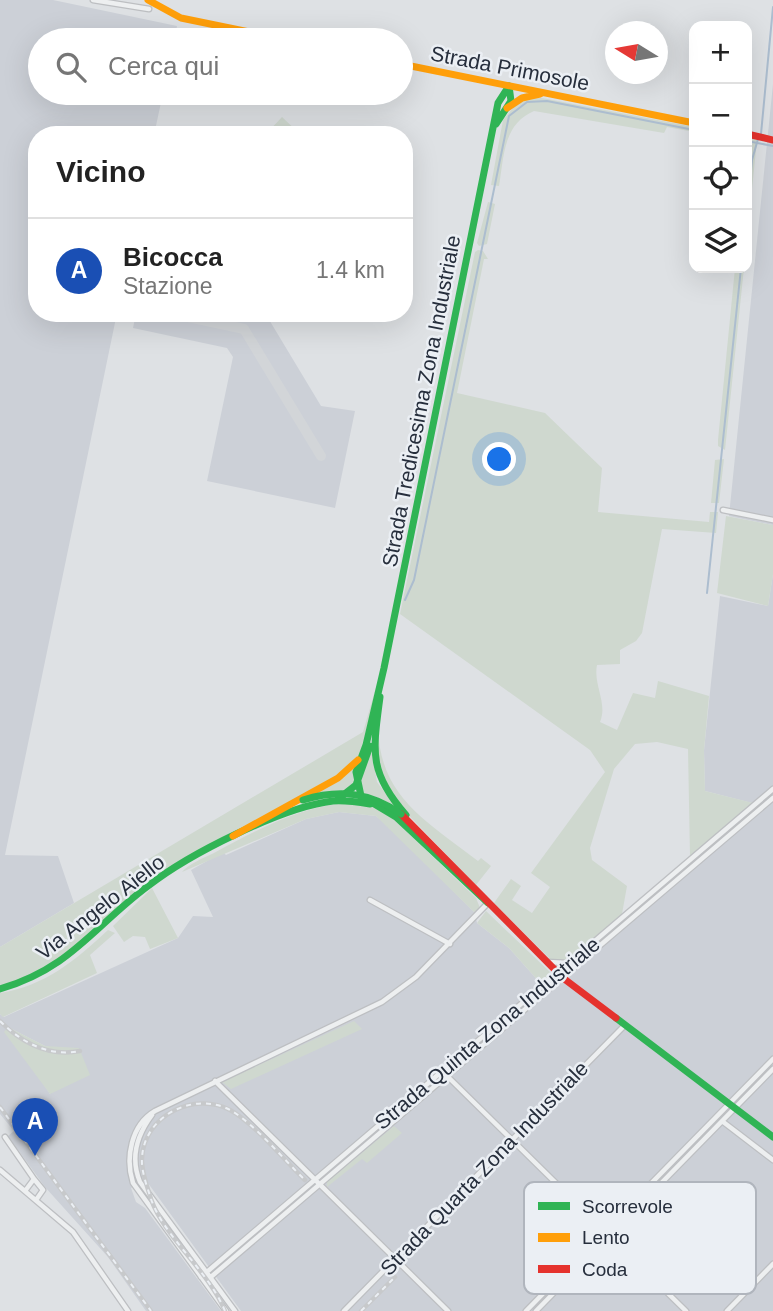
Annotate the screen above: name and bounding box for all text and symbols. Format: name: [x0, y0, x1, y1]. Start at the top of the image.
north arrow: [605, 21, 668, 84]
map controls: [689, 21, 752, 273]
button: +: [689, 21, 752, 84]
search box: [28, 28, 413, 105]
street label: Strada Primosole: [429, 41, 591, 95]
icon: search: [52, 48, 90, 86]
text: Cerca qui: [108, 51, 219, 81]
button: −: [689, 84, 752, 147]
button: locate: [689, 147, 752, 210]
text: Vicino: [56, 155, 145, 188]
button: layers: [689, 210, 752, 273]
street label: Strada Tredicesima Zona Industriale: [378, 233, 464, 569]
text: Bicocca: [123, 242, 223, 272]
text: A: [71, 257, 87, 283]
text: 1.4 km: [316, 257, 385, 283]
text: Stazione: [123, 273, 213, 299]
your location: [482, 442, 516, 476]
street label: Via Angelo Aiello: [31, 850, 169, 964]
street label: Strada Quinta Zona Industriale: [370, 932, 604, 1134]
street label: Strada Quarta Zona Industriale: [376, 1056, 592, 1280]
pin: A: [12, 1098, 58, 1156]
legend: [524, 1182, 756, 1294]
text: Scorrevole: [582, 1196, 673, 1217]
text: Lento: [582, 1227, 630, 1248]
text: Coda: [582, 1259, 628, 1280]

